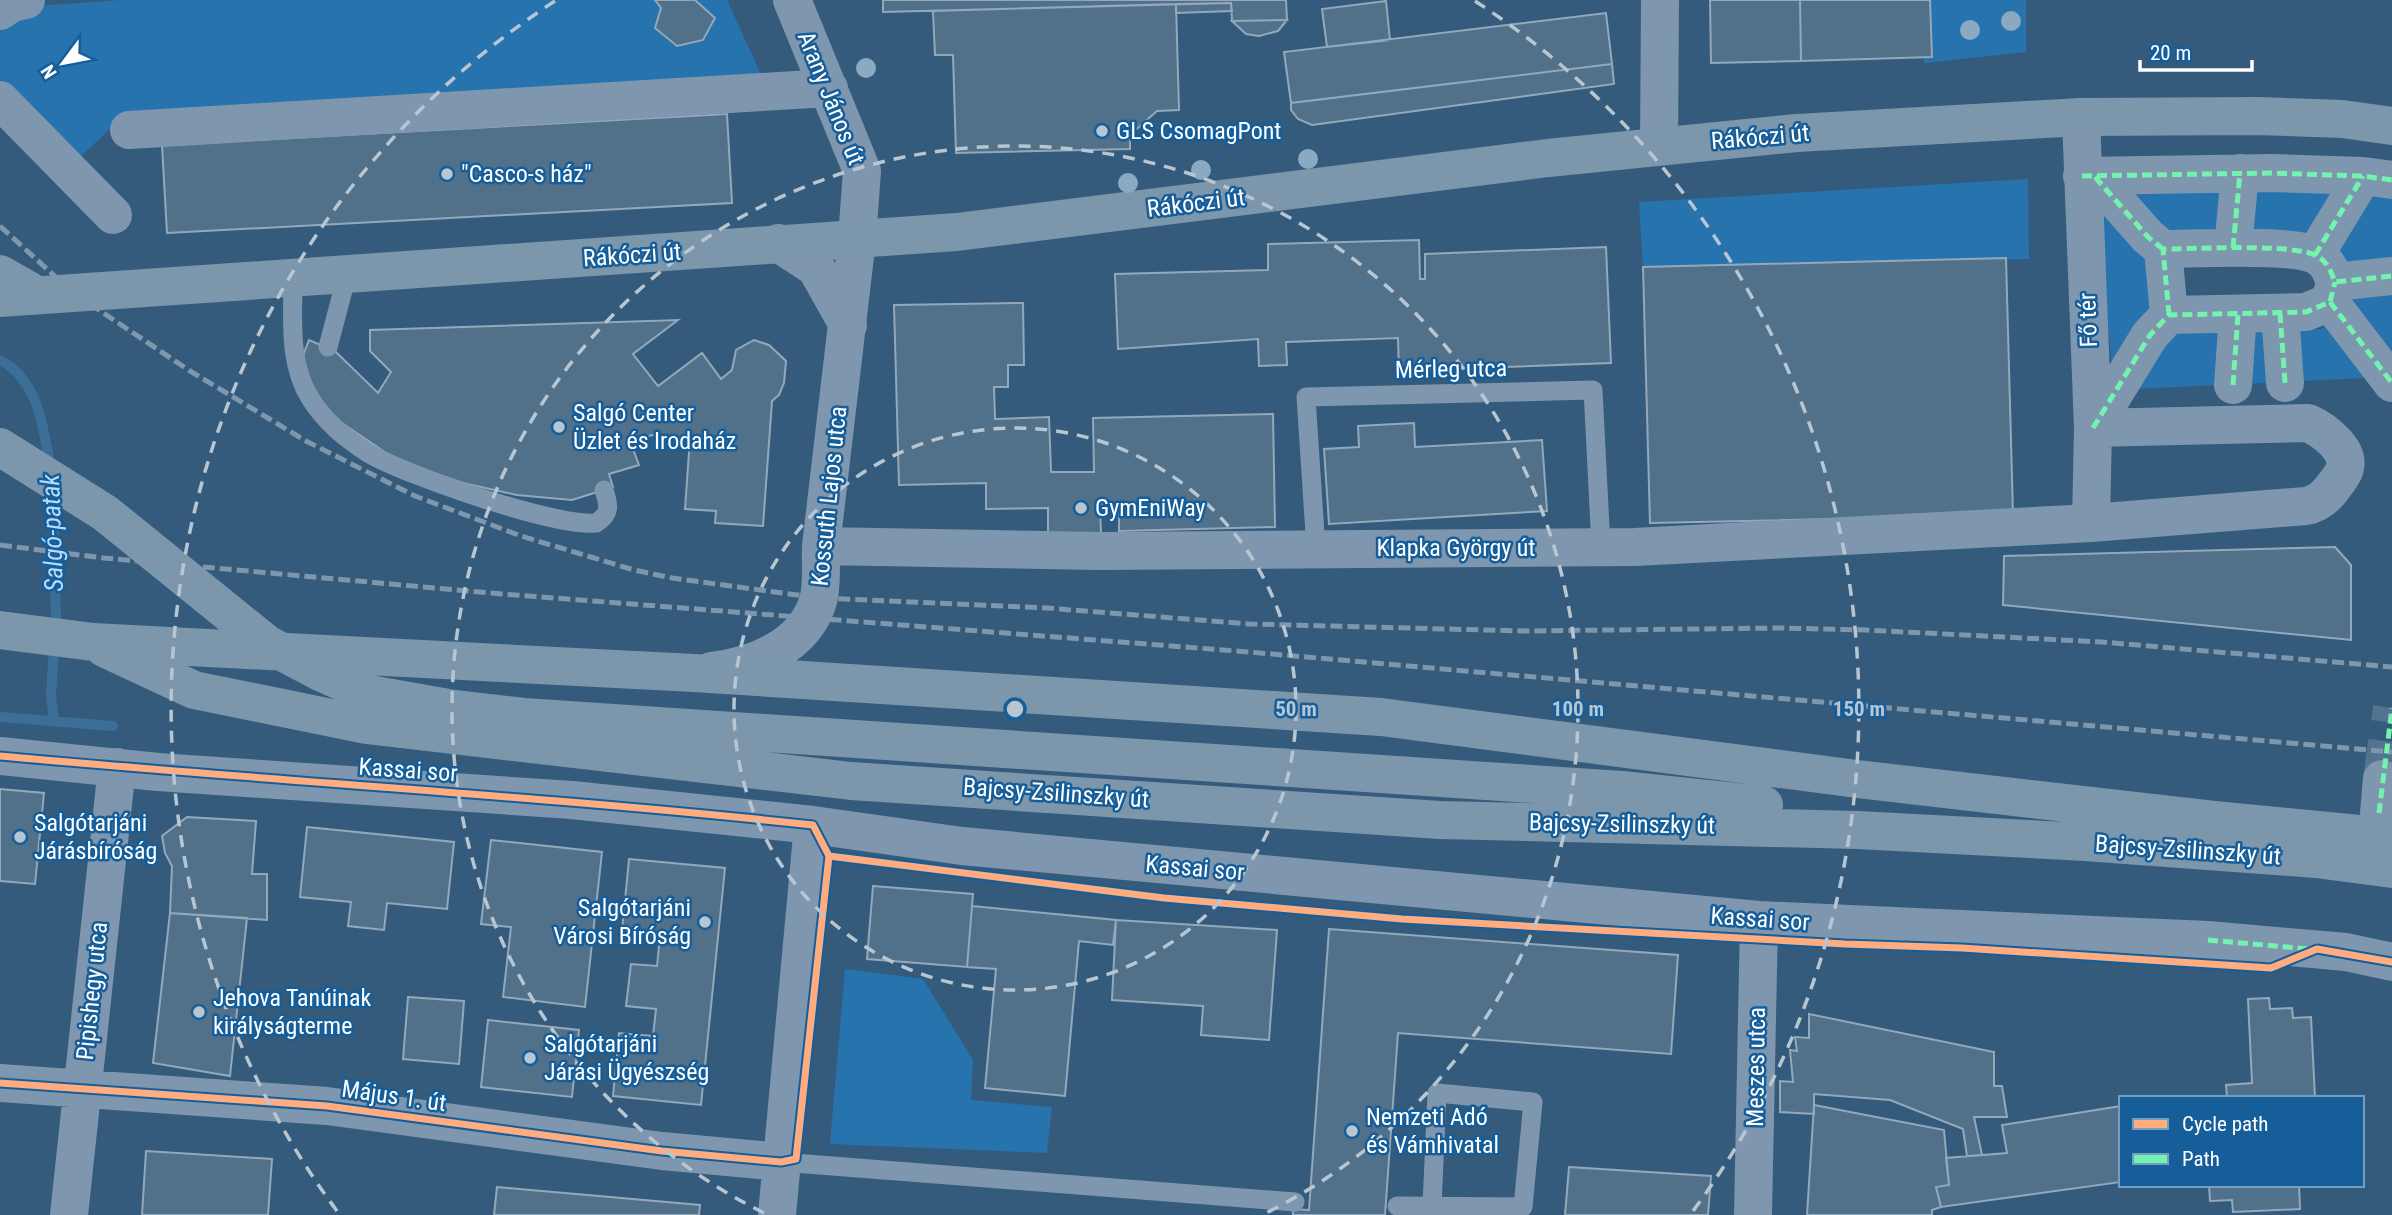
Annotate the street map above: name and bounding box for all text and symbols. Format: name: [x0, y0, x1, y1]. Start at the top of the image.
street label: Arany János út: [792, 27, 870, 169]
north arrow: [28, 28, 98, 98]
scale bar: [2140, 28, 2252, 72]
text: 20 m: [2150, 41, 2191, 65]
text: N: [36, 61, 62, 83]
place label: GLS CsomagPont: [1116, 117, 1281, 145]
street label: Rákóczi út: [1710, 119, 1810, 155]
marker: GLS CsomagPont: [1094, 123, 1110, 139]
place label: "Casco-s ház": [461, 160, 592, 188]
marker: "Casco-s ház": [439, 166, 455, 182]
street label: Rákóczi út: [1145, 183, 1247, 223]
street label: Rákóczi út: [582, 238, 682, 272]
street label: Fő tér: [2073, 292, 2103, 348]
street label: Mérleg utca: [1395, 354, 1507, 384]
place label: Salgó Center Üzlet és Irodaház: [573, 399, 736, 455]
street label: Kossuth Lajos utca: [806, 405, 852, 587]
marker: Salgó Center Üzlet és Irodaház: [551, 419, 567, 435]
water label: Salgó-patak: [35, 473, 69, 592]
place label: GymEniWay: [1095, 494, 1206, 522]
marker: GymEniWay: [1073, 500, 1089, 516]
street label: Klapka György út: [1377, 534, 1535, 562]
centre of rings: [1003, 697, 1027, 721]
text: 50 m: [1275, 697, 1317, 721]
text: 100 m: [1552, 697, 1604, 721]
text: 150 m: [1833, 697, 1885, 721]
street label: Kassai sor: [357, 753, 459, 787]
street label: Bajcsy-Zsilinszky út: [962, 773, 1150, 813]
street label: Bajcsy-Zsilinszky út: [1529, 808, 1715, 840]
place label: Salgótarjáni Járásbíróság: [34, 809, 157, 865]
marker: Salgótarjáni Járásbíróság: [12, 829, 28, 845]
street label: Bajcsy-Zsilinszky út: [2094, 830, 2282, 870]
street label: Kassai sor: [1144, 850, 1246, 886]
place label: Salgótarjáni Városi Bíróság: [553, 894, 691, 950]
street label: Kassai sor: [1709, 902, 1811, 936]
marker: Salgótarjáni Városi Bíróság: [697, 914, 713, 930]
street label: Pipishegy utca: [71, 921, 113, 1061]
place label: Jehova Tanúinak királyságterme: [213, 984, 371, 1040]
marker: Jehova Tanúinak királyságterme: [191, 1004, 207, 1020]
street label: Meszes utca: [1741, 1007, 1771, 1127]
place label: Salgótarjáni Járási Ügyészség: [544, 1030, 709, 1086]
marker: Salgótarjáni Járási Ügyészség: [522, 1050, 538, 1066]
street label: Május 1. út: [340, 1075, 448, 1117]
legend: [2119, 1096, 2364, 1187]
place label: Nemzeti Adó és Vámhivatal: [1366, 1103, 1499, 1159]
text: Cycle path: [2182, 1112, 2268, 1136]
marker: Nemzeti Adó és Vámhivatal: [1344, 1123, 1360, 1139]
text: Path: [2182, 1147, 2220, 1171]

